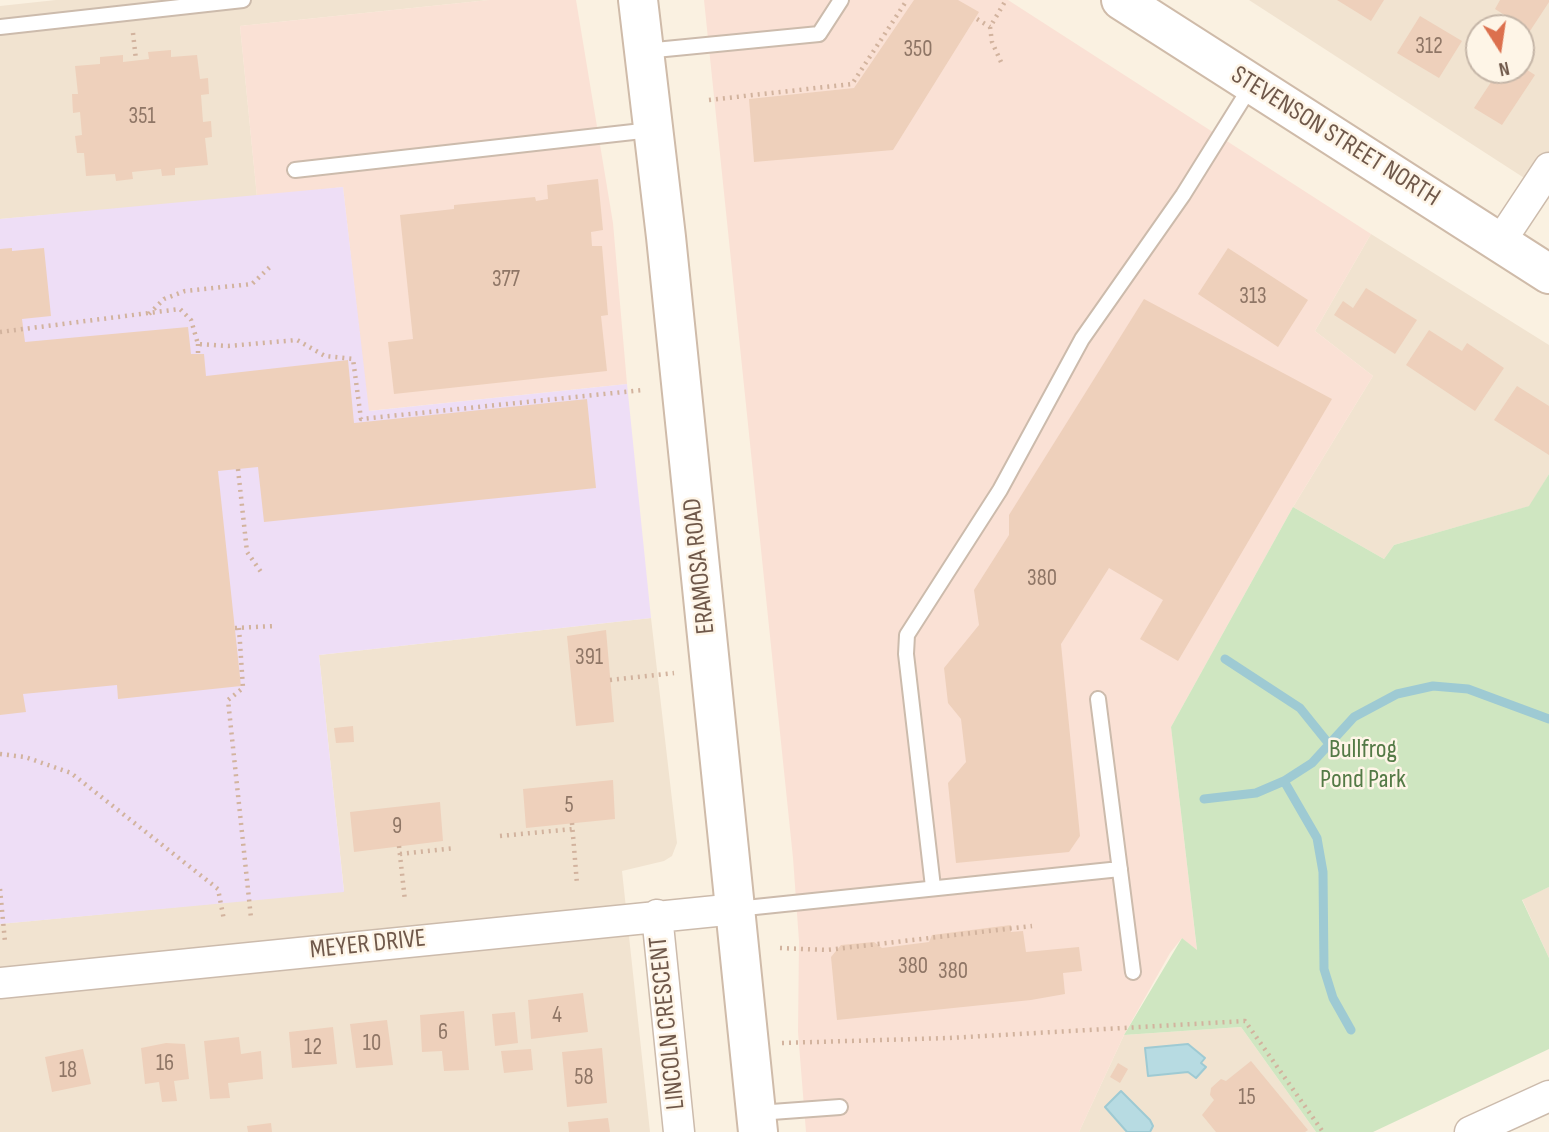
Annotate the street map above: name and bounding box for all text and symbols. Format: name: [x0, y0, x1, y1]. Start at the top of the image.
north arrow: [1465, 14, 1535, 84]
house number: 312: [1415, 33, 1443, 61]
house number: 350: [903, 36, 933, 64]
text: N: [1497, 56, 1511, 80]
street label: STEVENSON STREET NORTH: [1225, 60, 1445, 214]
house number: 351: [129, 103, 155, 131]
house number: 377: [492, 266, 520, 294]
house number: 313: [1239, 283, 1267, 311]
street label: ERAMOSA ROAD: [677, 496, 723, 636]
house number: 380: [1027, 565, 1057, 593]
house number: 391: [575, 644, 603, 672]
park label: Bullfrog Pond Park: [1320, 734, 1406, 796]
house number: 5: [564, 792, 574, 820]
house number: 9: [392, 813, 402, 841]
street label: MEYER DRIVE: [309, 923, 427, 967]
street label: LINCOLN CRESCENT: [643, 935, 693, 1111]
house number: 380: [898, 953, 928, 981]
house number: 380: [938, 958, 968, 986]
house number: 4: [552, 1002, 562, 1030]
house number: 6: [438, 1019, 448, 1047]
house number: 10: [363, 1030, 381, 1058]
house number: 12: [304, 1034, 322, 1062]
house number: 16: [156, 1050, 174, 1078]
house number: 18: [59, 1057, 77, 1085]
house number: 58: [574, 1064, 594, 1092]
house number: 15: [1238, 1084, 1256, 1112]

